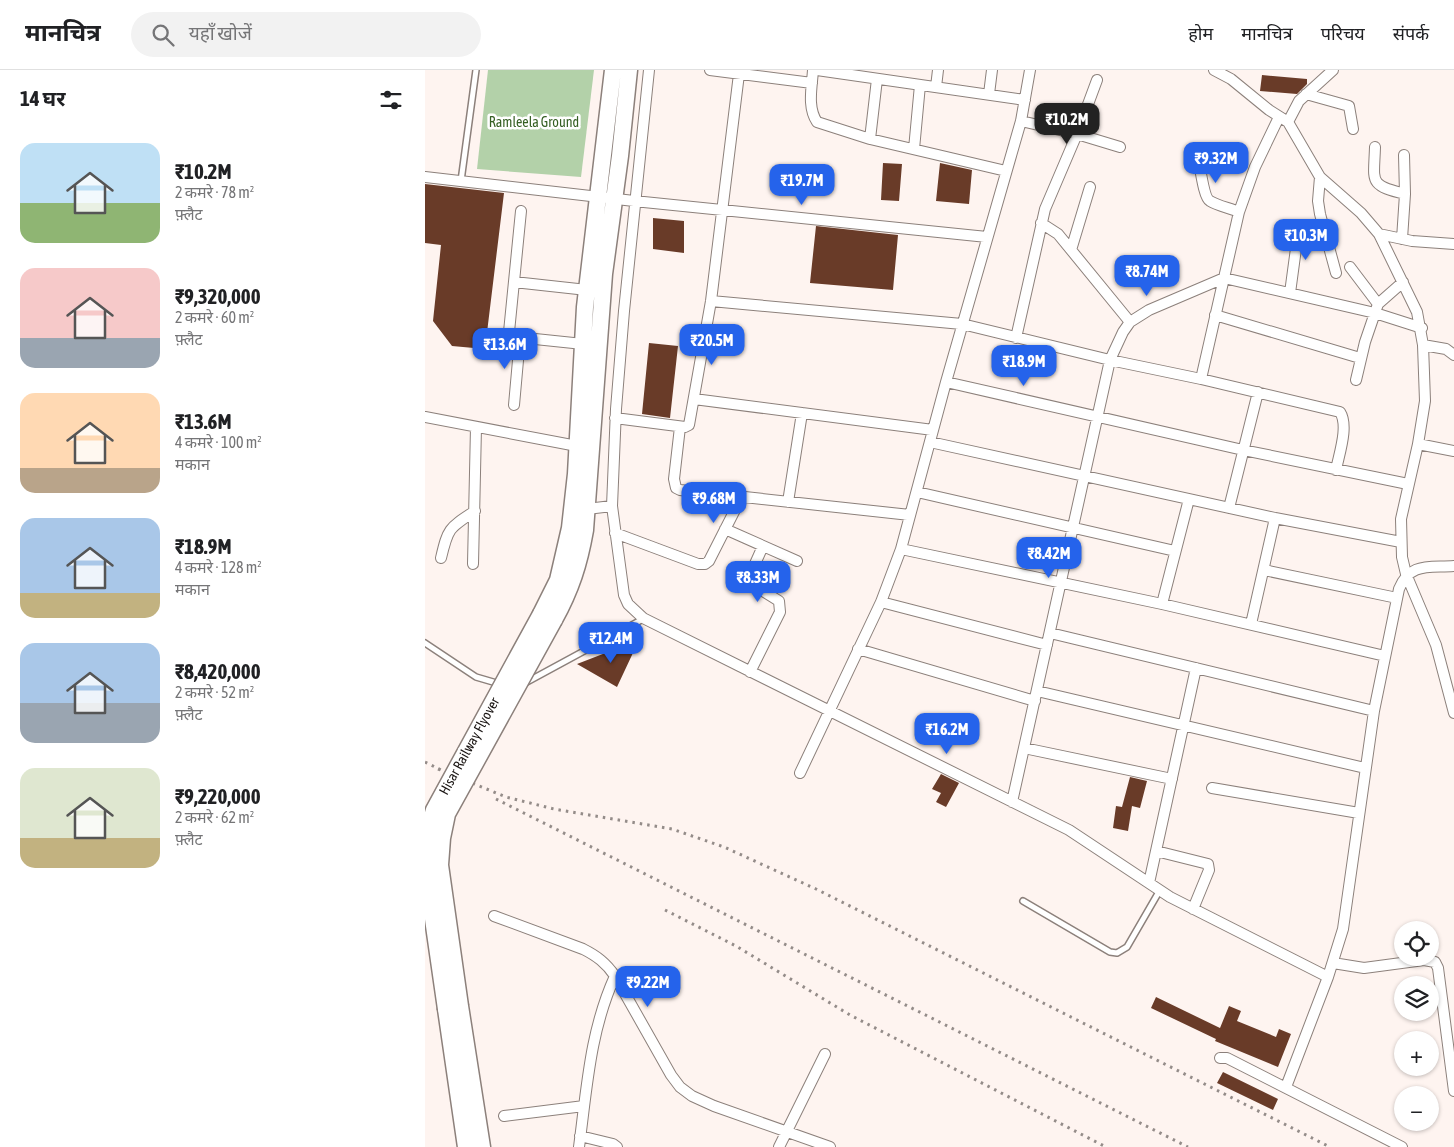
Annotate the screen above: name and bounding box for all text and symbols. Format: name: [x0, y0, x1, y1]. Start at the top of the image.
search box: [131, 12, 481, 57]
text: मानचित्र: [25, 19, 101, 46]
icon: search: [149, 21, 177, 49]
text: यहाँ खोजें: [189, 22, 252, 44]
text: होम: [1188, 23, 1213, 44]
text: मानचित्र: [1241, 23, 1293, 44]
text: परिचय: [1321, 23, 1365, 44]
text: संपर्क: [1393, 23, 1429, 44]
text: 14 घर: [20, 86, 66, 110]
icon: filters: [377, 86, 405, 114]
pin: ₹10.2M: [1026, 102, 1108, 145]
text: ₹10.2M: [1045, 110, 1089, 128]
park label: Ramleela Ground: [489, 114, 579, 130]
pin: ₹9.32M: [1175, 142, 1257, 184]
text: ₹9.32M: [1194, 149, 1238, 167]
text: ₹10.2M: [175, 159, 231, 183]
icon: home: [60, 163, 120, 223]
pin: ₹19.7M: [761, 164, 843, 206]
text: ₹19.7M: [780, 171, 824, 189]
text: 2 कमरे · 78 m²: [175, 183, 254, 201]
text: फ़्लैट: [175, 205, 203, 223]
pin: ₹10.3M: [1265, 218, 1347, 261]
text: ₹10.3M: [1284, 226, 1328, 244]
pin: ₹8.74M: [1106, 254, 1188, 297]
text: ₹8.74M: [1125, 262, 1169, 280]
text: ₹9,320,000: [175, 284, 261, 308]
icon: home: [60, 288, 120, 348]
text: 2 कमरे · 60 m²: [175, 308, 254, 326]
pin: ₹20.5M: [671, 324, 753, 366]
pin: ₹13.6M: [464, 328, 546, 370]
text: फ़्लैट: [175, 330, 203, 348]
text: ₹20.5M: [690, 331, 734, 349]
text: ₹13.6M: [483, 335, 527, 353]
pin: ₹18.9M: [983, 344, 1065, 387]
text: ₹18.9M: [1002, 352, 1046, 370]
text: ₹13.6M: [175, 409, 231, 433]
icon: home: [60, 413, 120, 473]
text: 4 कमरे · 100 m²: [175, 433, 262, 451]
text: मकान: [175, 455, 210, 473]
pin: ₹9.68M: [673, 482, 755, 524]
text: ₹9.68M: [692, 489, 736, 507]
text: ₹18.9M: [175, 534, 231, 558]
pin: ₹8.42M: [1008, 536, 1090, 579]
icon: home: [60, 538, 120, 598]
text: ₹8.42M: [1027, 544, 1071, 562]
text: 4 कमरे · 128 m²: [175, 558, 262, 576]
pin: ₹8.33M: [717, 560, 799, 603]
text: ₹8.33M: [736, 568, 780, 586]
text: मकान: [175, 580, 210, 598]
pin: ₹12.4M: [570, 622, 652, 664]
text: ₹12.4M: [589, 629, 633, 647]
text: ₹8,420,000: [175, 659, 261, 683]
icon: home: [60, 663, 120, 723]
text: 2 कमरे · 52 m²: [175, 683, 254, 701]
street label: Hisar Railway Flyover: [436, 694, 503, 798]
text: फ़्लैट: [175, 705, 203, 723]
pin: ₹16.2M: [906, 712, 988, 755]
text: ₹16.2M: [925, 720, 969, 738]
text: ₹9,220,000: [175, 784, 261, 808]
icon: home: [60, 788, 120, 848]
text: 2 कमरे · 62 m²: [175, 808, 254, 826]
text: फ़्लैट: [175, 830, 203, 848]
map controls: [1394, 921, 1439, 1131]
button: locate: [1394, 921, 1439, 966]
pin: ₹9.22M: [607, 966, 689, 1008]
text: ₹9.22M: [626, 973, 670, 991]
button: layers: [1394, 976, 1439, 1021]
button: +: [1394, 1031, 1439, 1076]
button: −: [1394, 1086, 1439, 1131]

